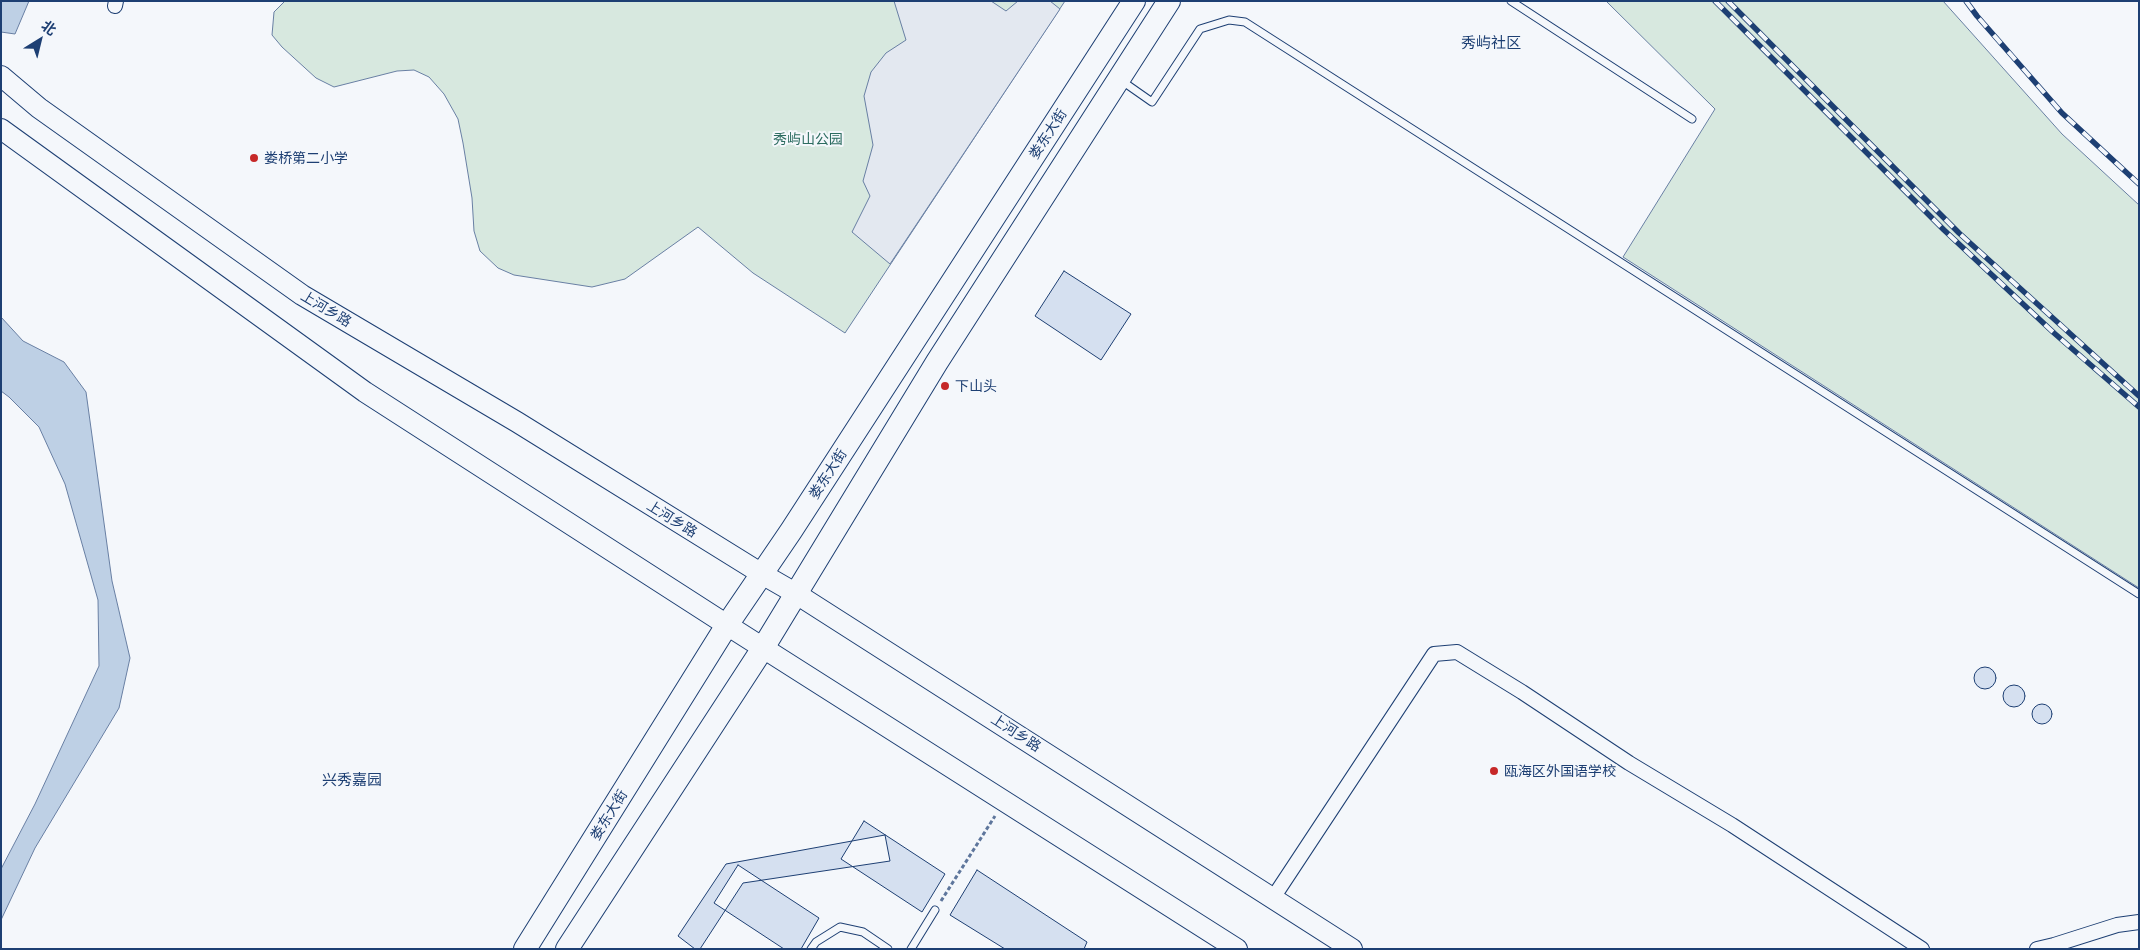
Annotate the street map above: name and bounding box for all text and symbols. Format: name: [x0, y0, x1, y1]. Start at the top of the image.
north arrow: [15, 15, 65, 65]
text: 北: [38, 16, 60, 38]
district label: 秀屿社区: [1461, 34, 1521, 52]
street label: 娄东大街: [1026, 106, 1070, 162]
park label: 秀屿山公园: [773, 131, 843, 147]
place label: 娄桥第二小学: [264, 150, 348, 166]
marker: 娄桥第二小学: [248, 152, 260, 164]
street label: 上河乡路: [298, 287, 354, 331]
place label: 下山头: [955, 378, 997, 394]
marker: 下山头: [939, 380, 951, 392]
street label: 娄东大街: [806, 446, 850, 502]
street label: 上河乡路: [644, 497, 700, 541]
street label: 上河乡路: [988, 711, 1044, 755]
place label: 瓯海区外国语学校: [1504, 763, 1616, 779]
marker: 瓯海区外国语学校: [1488, 765, 1500, 777]
district label: 兴秀嘉园: [322, 771, 382, 789]
street label: 娄东大街: [587, 787, 631, 843]

